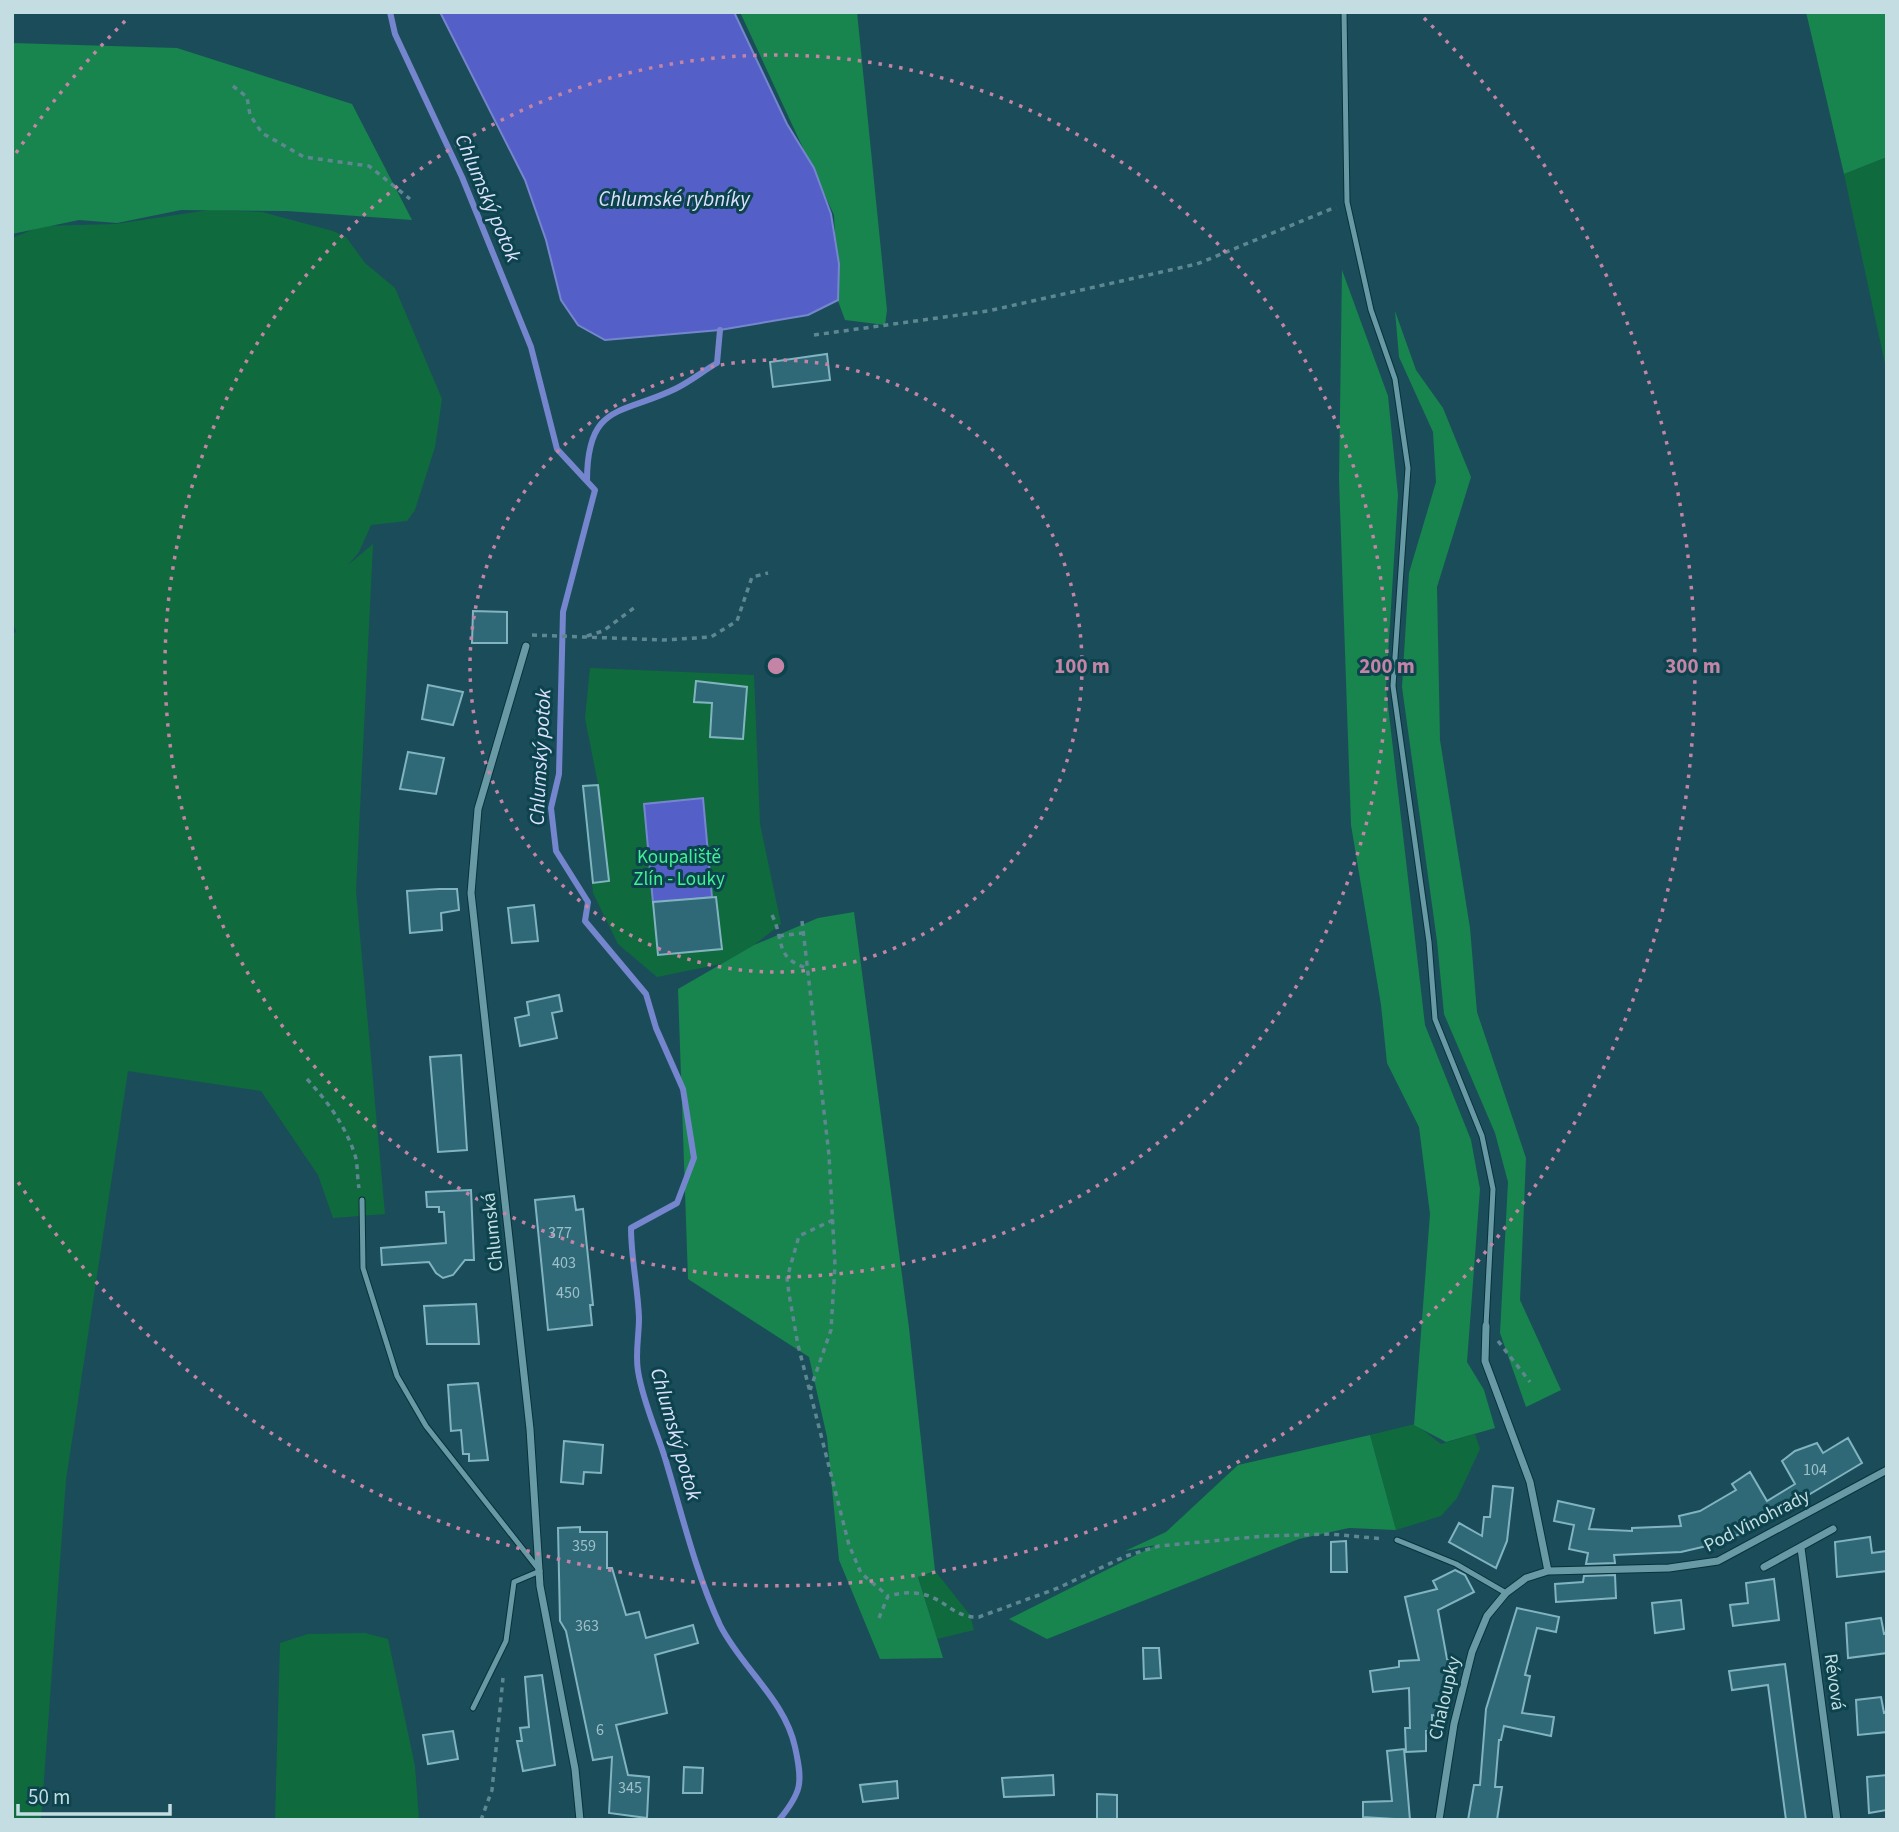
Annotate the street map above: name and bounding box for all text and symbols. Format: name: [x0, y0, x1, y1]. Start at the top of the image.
water label: Chlumský potok: [447, 129, 529, 268]
water label: Chlumské rybníky: [598, 184, 751, 214]
text: 100 m: [1054, 651, 1110, 681]
text: 200 m: [1359, 651, 1415, 681]
text: 300 m: [1665, 651, 1721, 681]
centre of rings: [764, 654, 788, 678]
water label: Chlumský potok: [521, 687, 559, 826]
park label: Koupaliště Zlín - Louky: [633, 844, 725, 893]
street label: Chlumská: [475, 1191, 511, 1273]
house number: 377: [548, 1222, 572, 1244]
house number: 403: [552, 1252, 576, 1274]
house number: 450: [556, 1282, 580, 1304]
water label: Chlumský potok: [643, 1364, 710, 1505]
house number: 104: [1803, 1459, 1827, 1481]
street label: Pod Vinohrady: [1699, 1483, 1815, 1559]
house number: 359: [572, 1535, 596, 1557]
house number: 363: [575, 1615, 599, 1637]
street label: Révová: [1817, 1652, 1851, 1712]
street label: Chaloupky: [1422, 1653, 1468, 1742]
house number: 6: [596, 1719, 604, 1741]
scale bar: [18, 1772, 170, 1816]
house number: 345: [618, 1777, 642, 1799]
text: 50 m: [28, 1782, 70, 1812]

